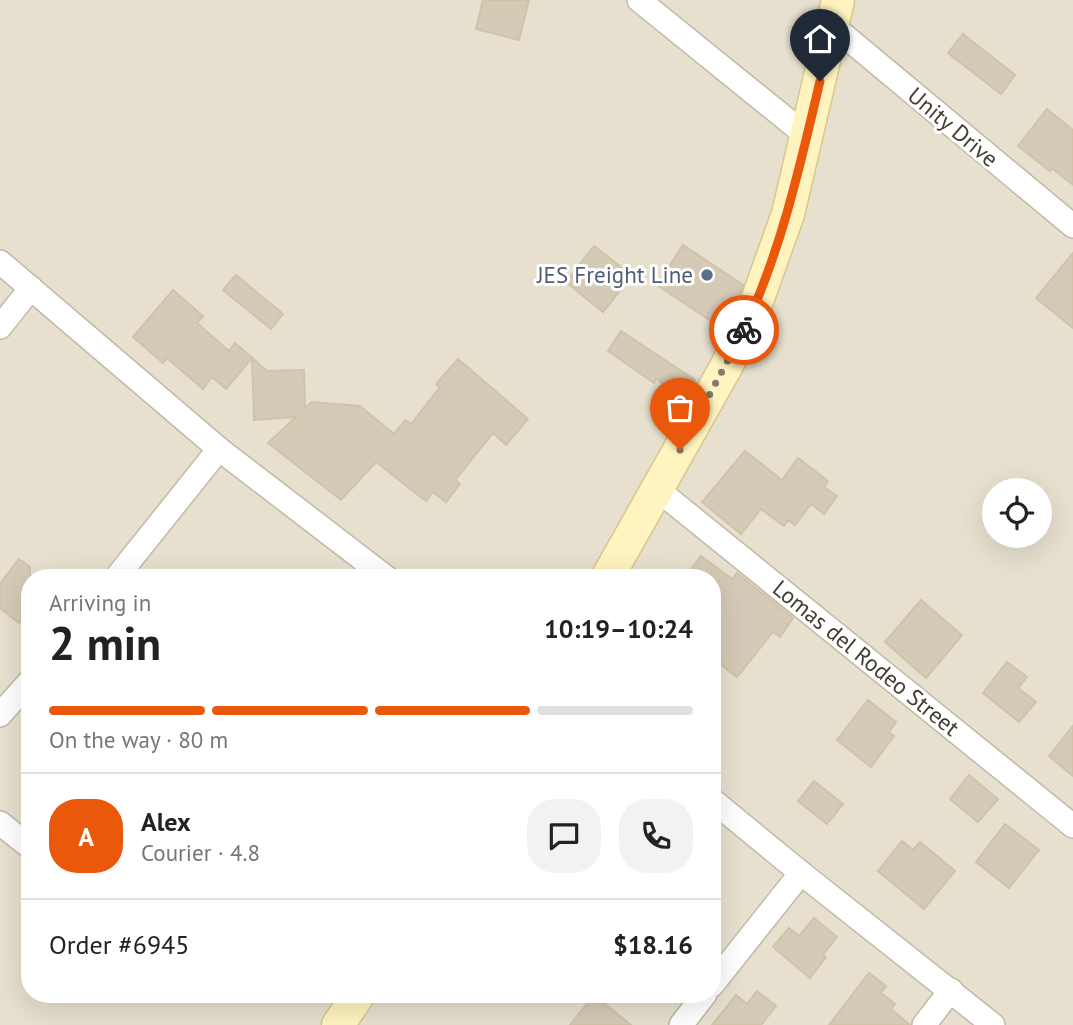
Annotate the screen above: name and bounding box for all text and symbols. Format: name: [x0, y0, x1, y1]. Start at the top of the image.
pin: [790, 9, 850, 81]
icon: home: [801, 20, 839, 58]
street label: Unity Drive: [902, 80, 1004, 173]
place label: JES Freight Line: [536, 260, 693, 289]
marker: JES Freight Line: [699, 267, 715, 283]
courier: [709, 295, 779, 365]
icon: bike: [725, 311, 763, 349]
pin: [650, 378, 710, 450]
icon: bag: [661, 389, 699, 427]
map controls: [982, 478, 1052, 548]
button: locate: [982, 478, 1052, 548]
street label: Lomas del Rodeo Street: [767, 573, 966, 742]
text: Arriving in: [49, 588, 151, 617]
text: 10:19–10:24: [544, 612, 693, 645]
text: 2 min: [49, 613, 161, 673]
text: On the way · 80 m: [49, 725, 228, 754]
button: chat: [527, 799, 601, 873]
button: phone: [619, 799, 693, 873]
text: Alex: [141, 805, 191, 838]
text: A: [78, 820, 94, 853]
text: Courier · 4.8: [141, 838, 260, 867]
text: Order #6945: [49, 928, 189, 961]
text: $18.16: [613, 928, 693, 961]

